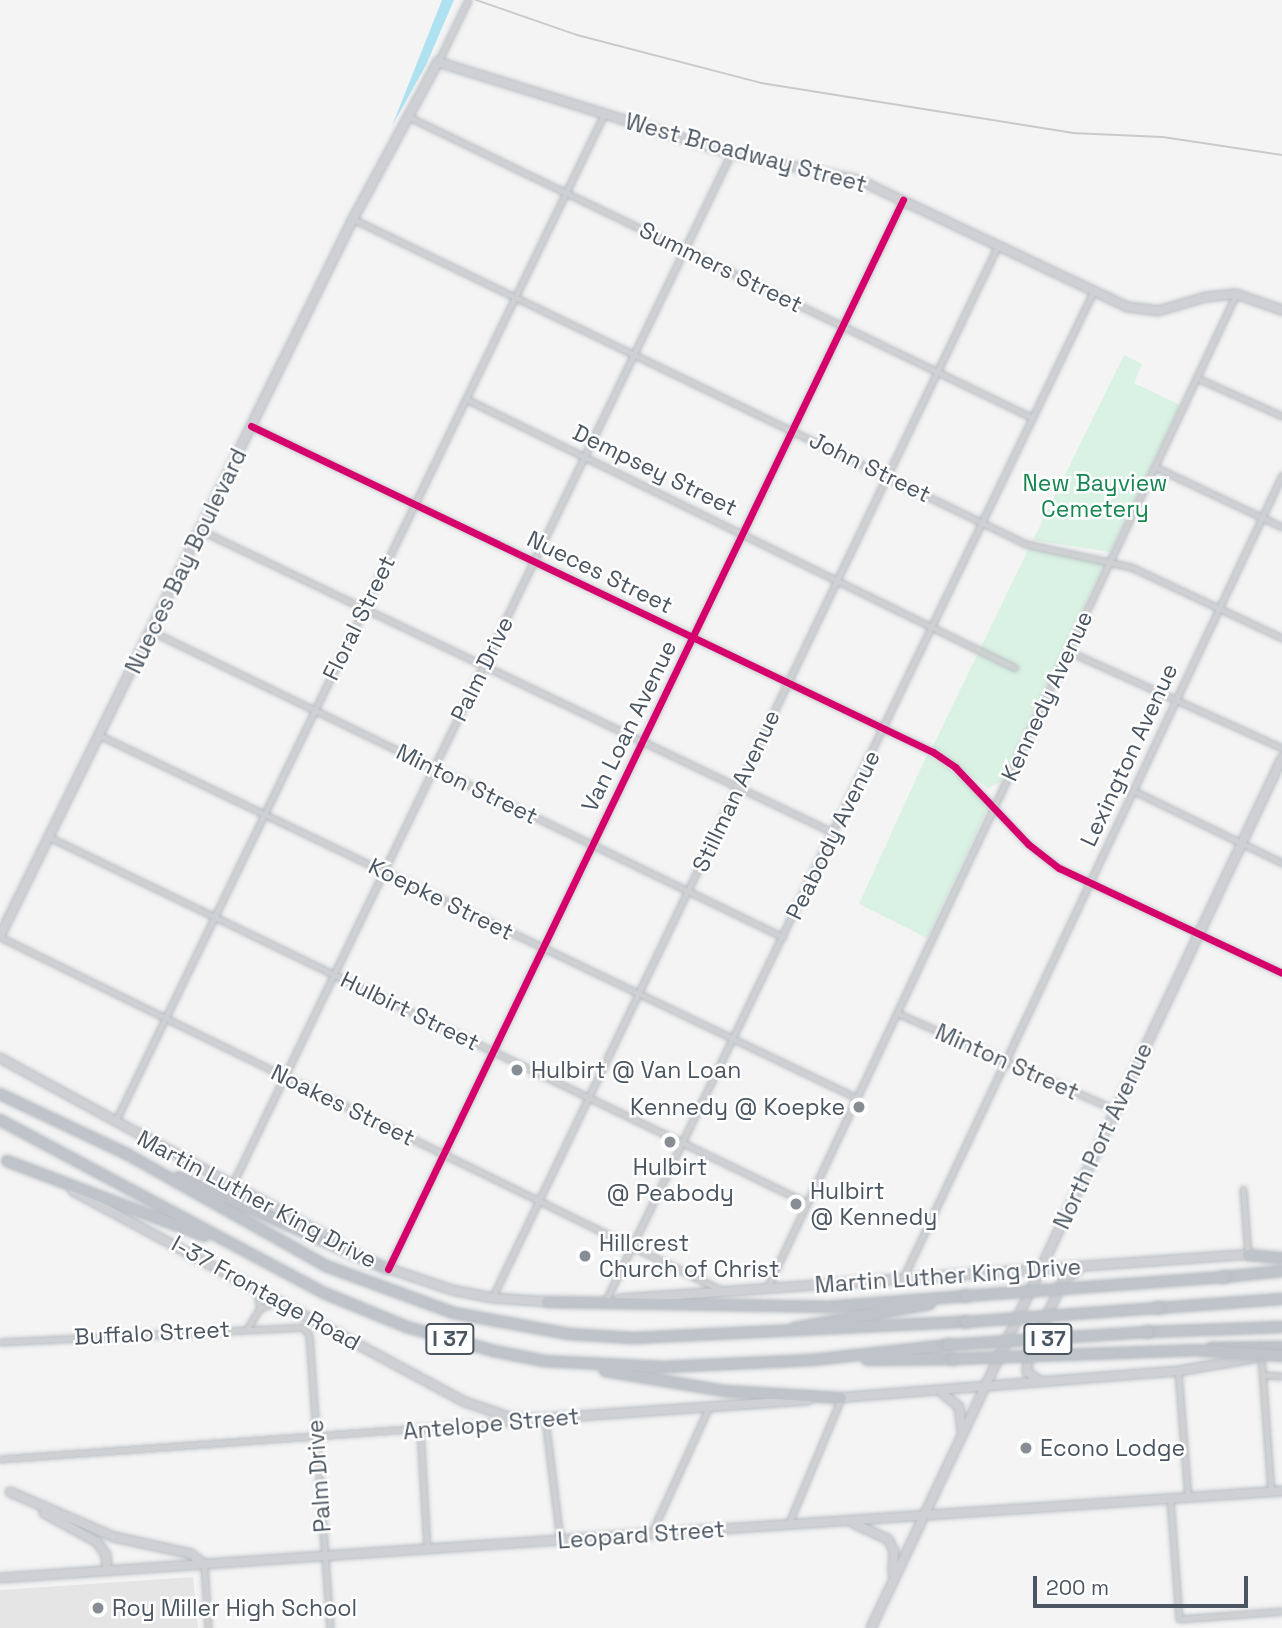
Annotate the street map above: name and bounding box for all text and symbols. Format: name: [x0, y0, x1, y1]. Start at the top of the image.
street label: West Broadway Street: [622, 107, 870, 199]
street label: Summers Street: [635, 216, 807, 318]
street label: Dempsey Street: [568, 418, 742, 522]
street label: John Street: [805, 426, 935, 508]
street label: Nueces Bay Boulevard: [119, 444, 253, 678]
park label: New Bayview Cemetery: [1022, 469, 1168, 523]
street label: Nueces Street: [523, 525, 677, 619]
street label: Floral Street: [317, 551, 401, 685]
street label: Kennedy Avenue: [995, 606, 1099, 786]
street label: Palm Drive: [445, 612, 519, 726]
street label: Van Loan Avenue: [575, 636, 683, 816]
street label: Lexington Avenue: [1074, 659, 1184, 851]
street label: Stillman Avenue: [686, 705, 786, 877]
street label: Minton Street: [392, 738, 542, 830]
street label: Peabody Avenue: [780, 746, 886, 924]
street label: Koepke Street: [364, 852, 518, 946]
street label: Hulbirt Street: [336, 966, 484, 1056]
street label: Minton Street: [931, 1018, 1083, 1106]
street label: North Port Avenue: [1048, 1038, 1158, 1234]
place label: Hulbirt @ Van Loan: [531, 1056, 742, 1084]
street label: Noakes Street: [267, 1058, 419, 1152]
marker: Hulbirt @ Van Loan: [509, 1062, 525, 1078]
place label: Kennedy @ Koepke: [630, 1093, 845, 1121]
marker: Kennedy @ Koepke: [851, 1099, 867, 1115]
street label: Martin Luther King Drive: [133, 1124, 381, 1274]
marker: Hulbirt @ Peabody: [662, 1134, 678, 1150]
place label: Hulbirt @ Peabody: [606, 1153, 734, 1207]
place label: Hulbirt @ Kennedy: [810, 1177, 937, 1231]
marker: Hulbirt @ Kennedy: [788, 1196, 804, 1212]
place label: Hillcrest Church of Christ: [599, 1229, 779, 1283]
street label: I-37 Frontage Road: [167, 1230, 365, 1356]
marker: Hillcrest Church of Christ: [577, 1248, 593, 1264]
street label: Martin Luther King Drive: [814, 1253, 1082, 1299]
street label: Buffalo Street: [73, 1315, 231, 1351]
road number: I 37: [424, 1322, 476, 1356]
road number: I 37: [1022, 1322, 1074, 1356]
street label: Antelope Street: [402, 1403, 580, 1445]
street label: Palm Drive: [301, 1419, 337, 1533]
place label: Econo Lodge: [1040, 1434, 1185, 1462]
marker: Econo Lodge: [1018, 1440, 1034, 1456]
street label: Leopard Street: [556, 1515, 726, 1555]
scale bar: [1037, 1562, 1252, 1606]
text: 200 m: [1046, 1574, 1109, 1601]
place label: Roy Miller High School: [112, 1594, 357, 1622]
marker: Roy Miller High School: [90, 1600, 106, 1616]

